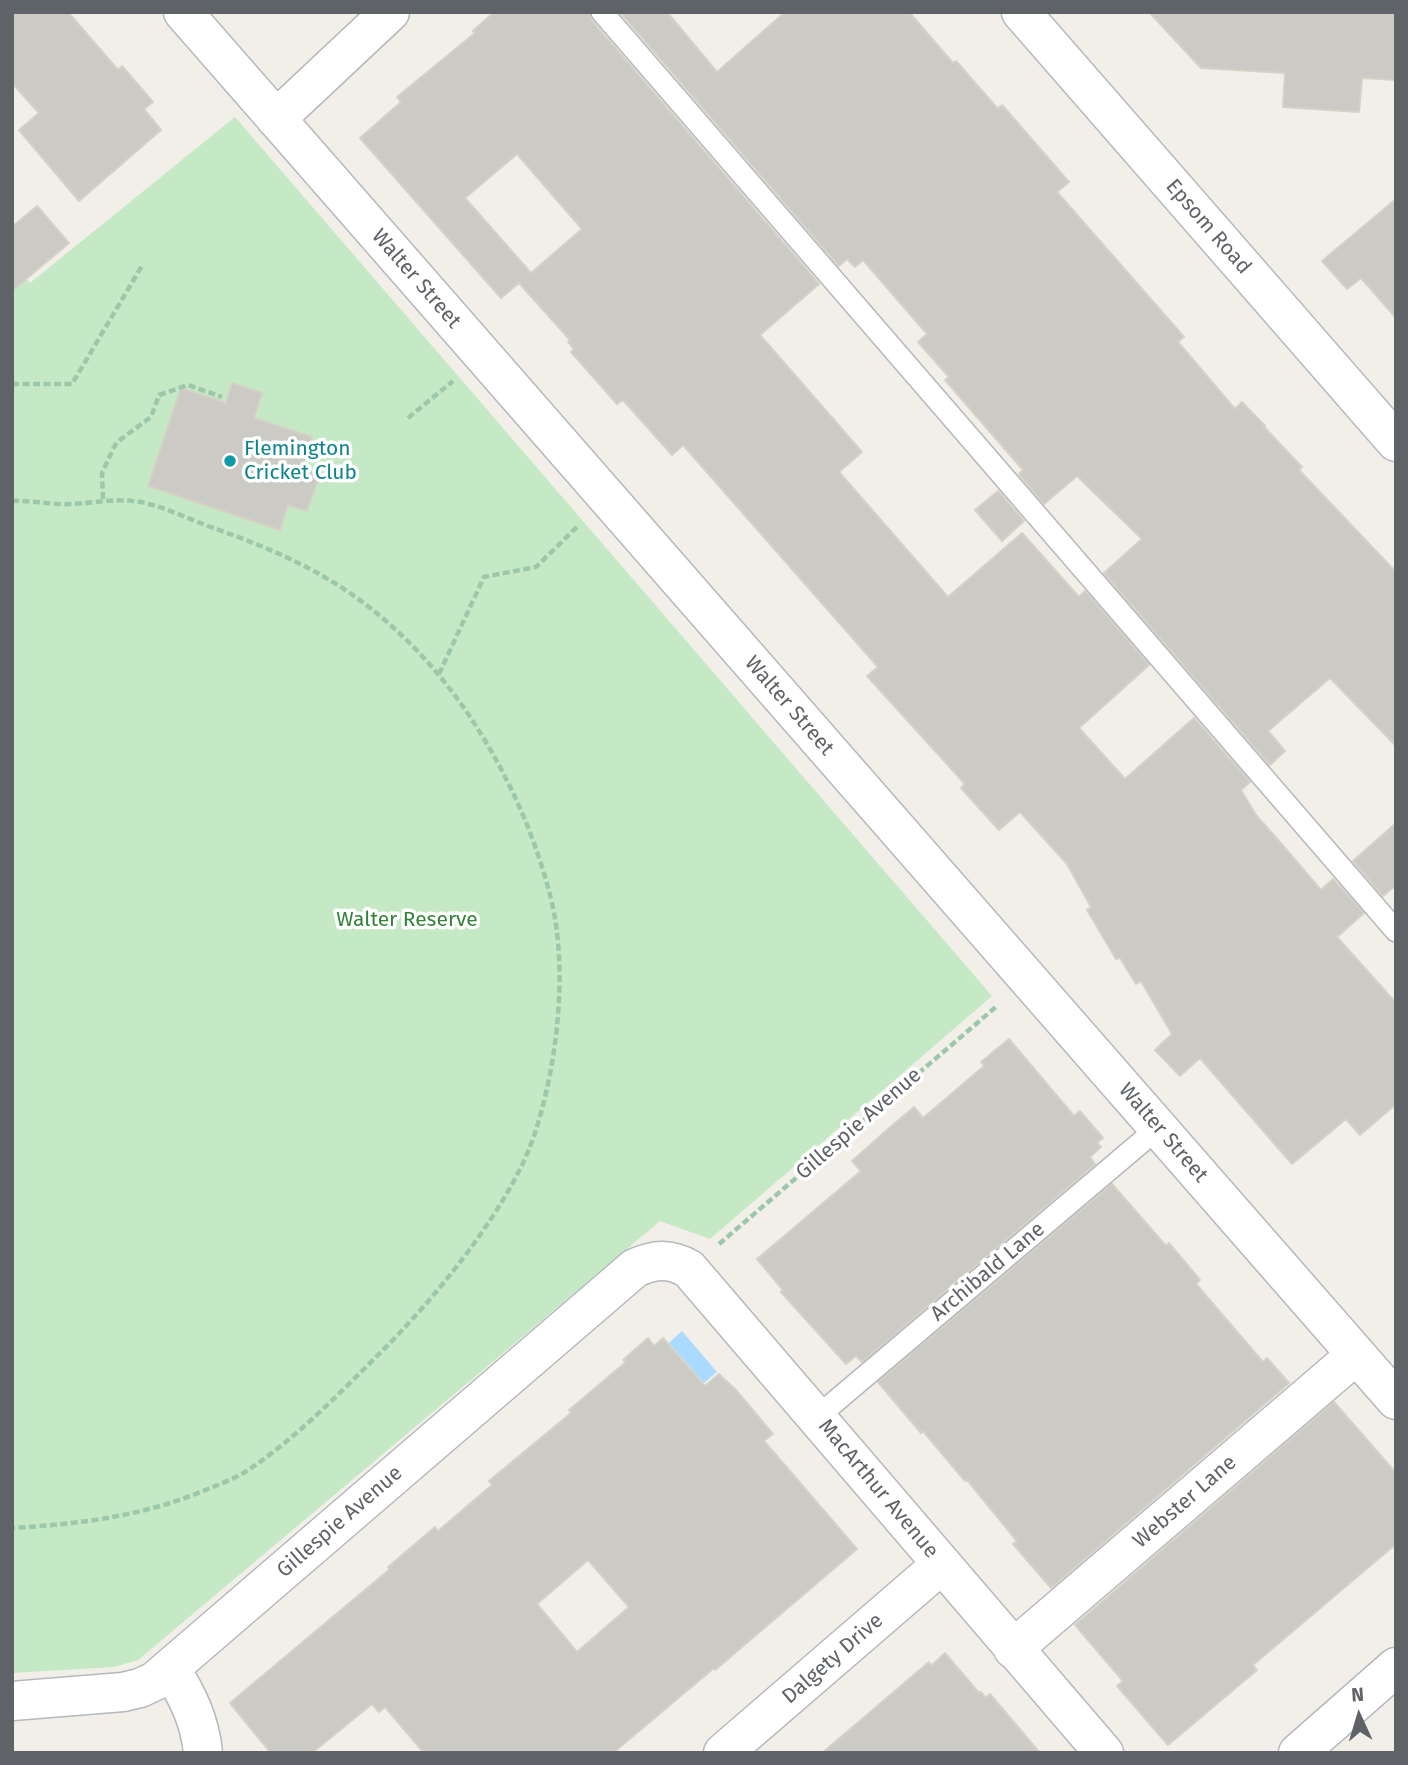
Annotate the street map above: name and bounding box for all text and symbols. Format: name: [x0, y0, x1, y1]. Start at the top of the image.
street label: Epsom Road: [1160, 174, 1256, 280]
street label: Walter Street: [366, 224, 466, 334]
place label: Flemington Cricket Club: [244, 436, 357, 486]
marker: Flemington Cricket Club: [222, 453, 238, 469]
street label: Walter Street: [739, 651, 839, 761]
park label: Walter Reserve: [336, 907, 478, 933]
street label: Gillespie Avenue: [791, 1063, 927, 1185]
street label: Walter Street: [1113, 1078, 1213, 1188]
street label: Archibald Lane: [926, 1217, 1050, 1327]
street label: MacArthur Avenue: [813, 1414, 943, 1564]
street label: Webster Lane: [1128, 1450, 1242, 1554]
street label: Gillespie Avenue: [272, 1461, 408, 1583]
street label: Dalgety Drive: [777, 1608, 889, 1710]
north arrow: [1324, 1681, 1394, 1751]
text: N: [1350, 1683, 1365, 1706]

